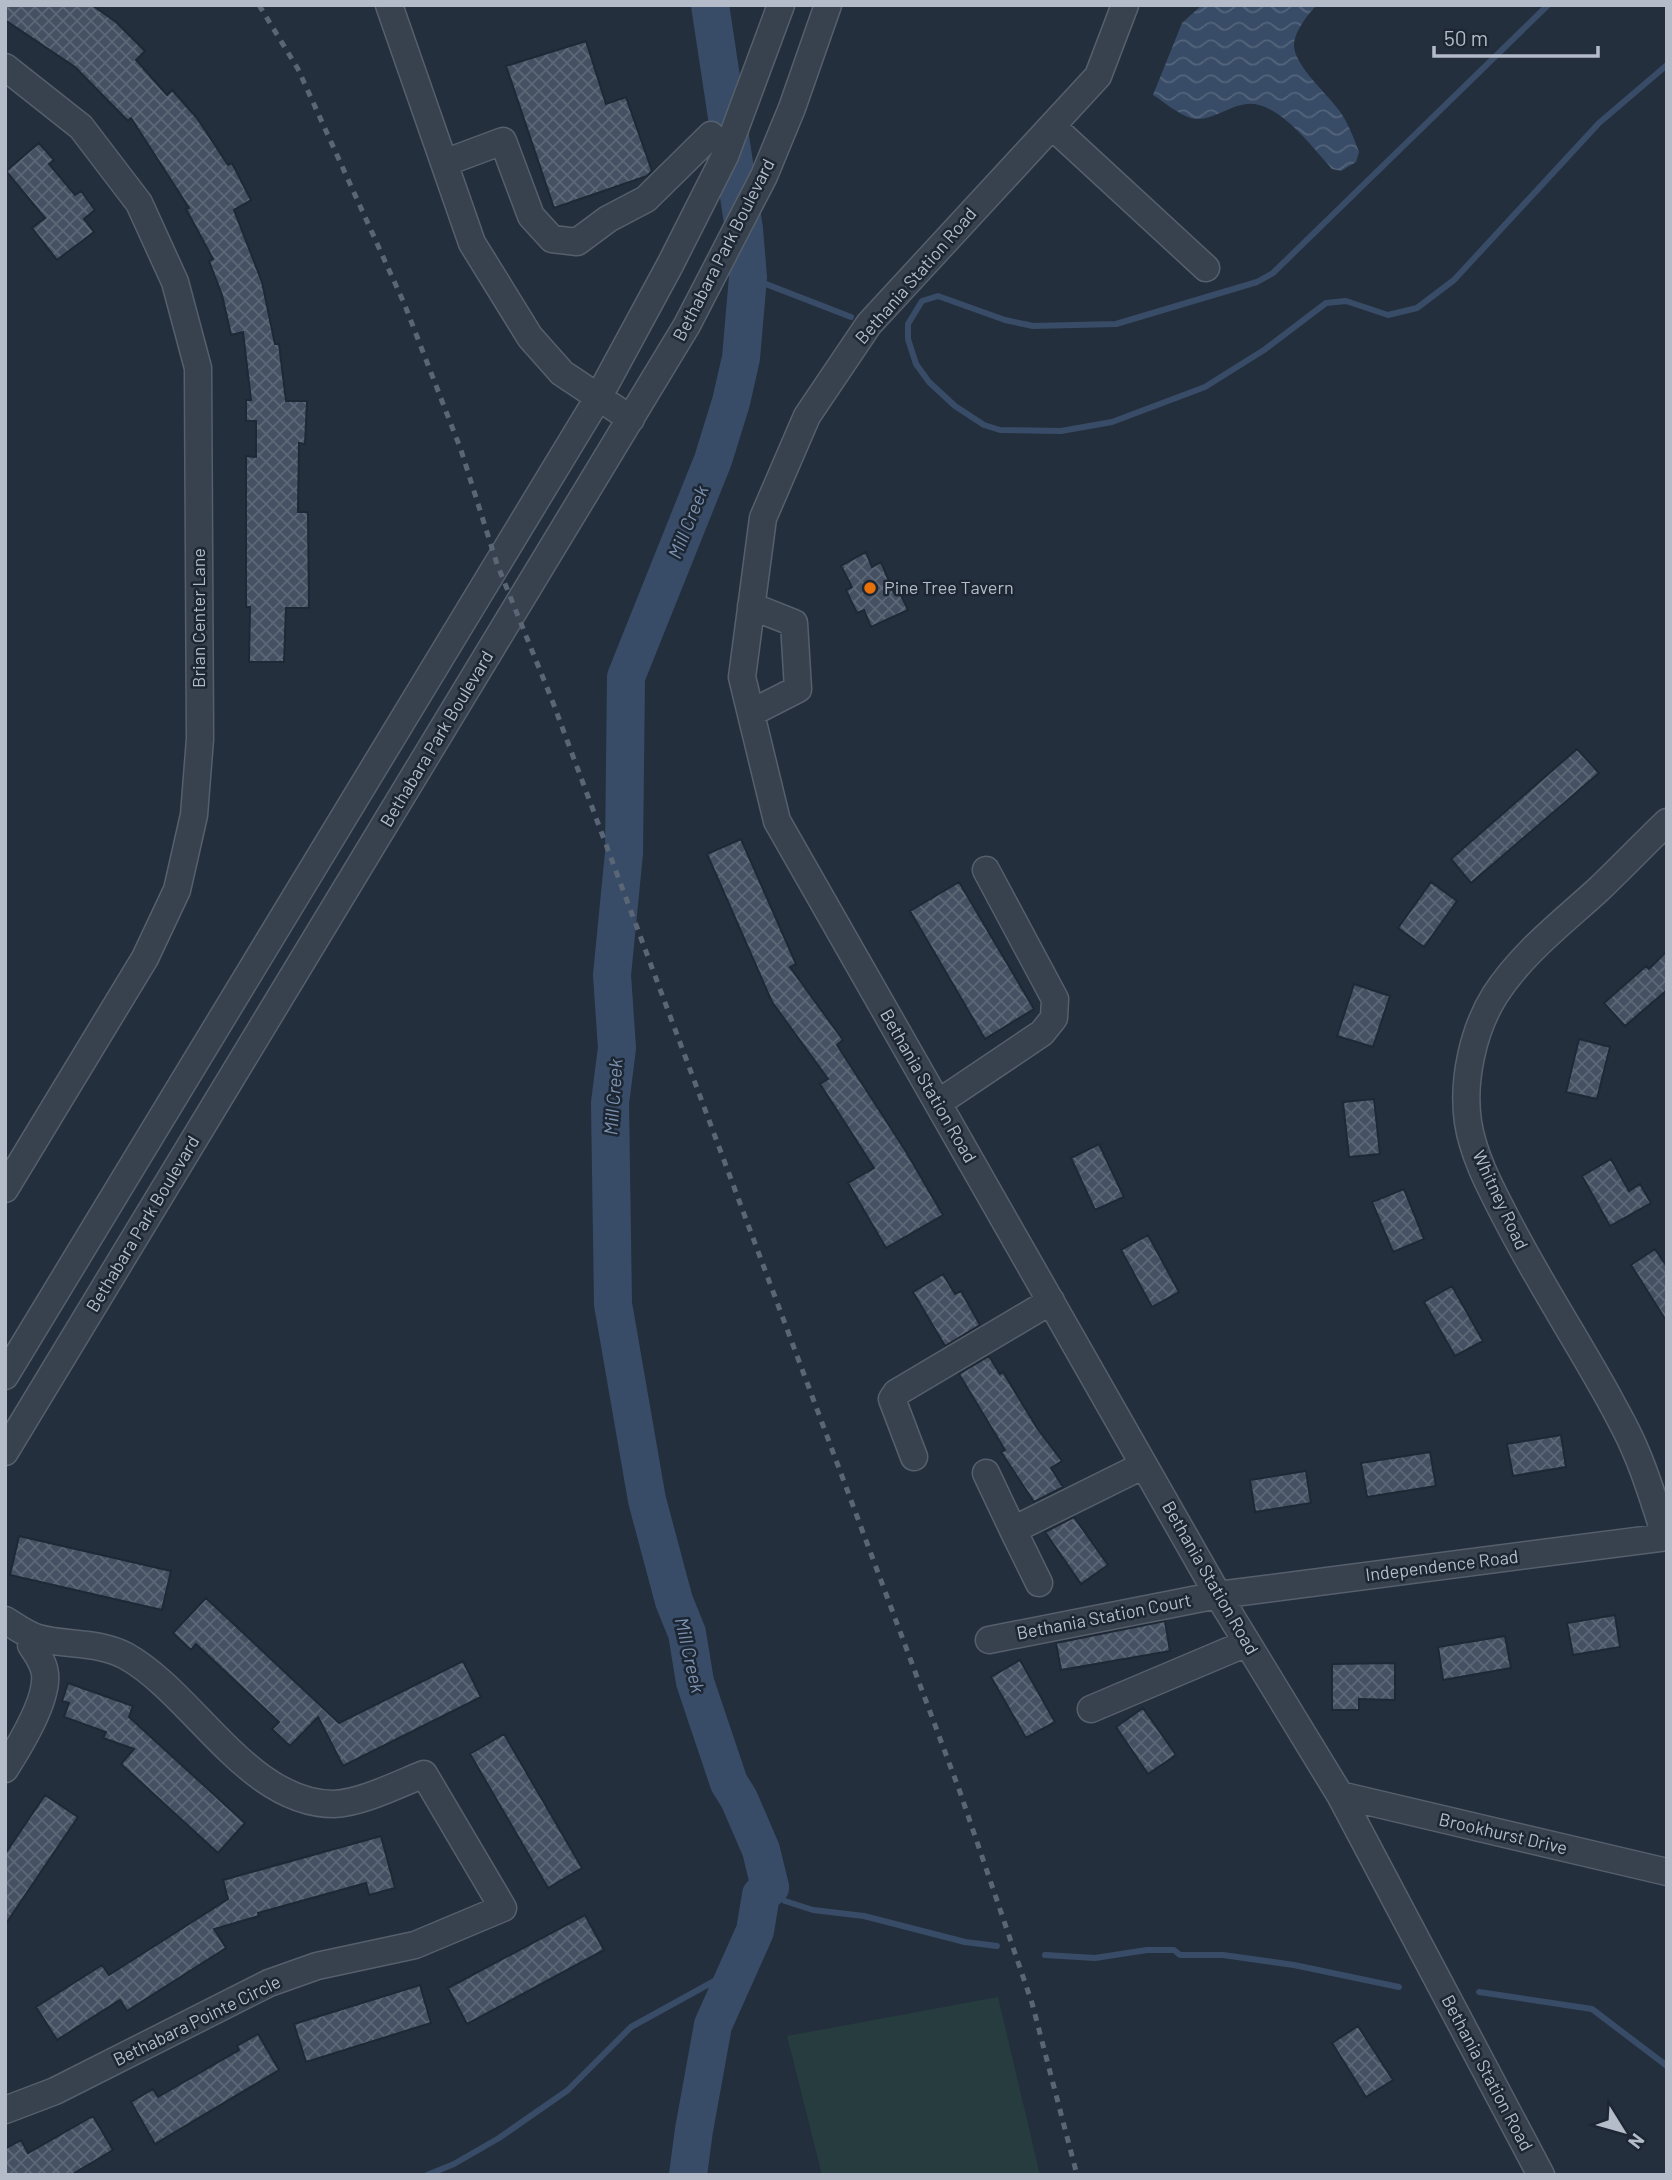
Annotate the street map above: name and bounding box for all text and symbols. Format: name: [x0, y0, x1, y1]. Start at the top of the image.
scale bar: [1434, 14, 1598, 58]
text: 50 m: [1444, 25, 1488, 50]
street label: Bethabara Park Boulevard: [668, 155, 779, 344]
street label: Bethania Station Road: [850, 203, 980, 348]
water label: Mill Creek: [662, 481, 713, 562]
street label: Brian Center Lane: [187, 548, 209, 688]
place label: Pine Tree Tavern: [884, 576, 1014, 598]
marker: Pine Tree Tavern: [862, 580, 878, 596]
street label: Bethabara Park Boulevard: [375, 646, 497, 831]
street label: Bethania Station Road: [876, 1005, 982, 1166]
water label: Mill Creek: [598, 1057, 627, 1136]
street label: Bethabara Park Boulevard: [81, 1131, 203, 1316]
street label: Whitney Road: [1468, 1146, 1534, 1253]
street label: Bethania Station Road: [1158, 1497, 1264, 1658]
street label: Independence Road: [1364, 1545, 1520, 1585]
street label: Bethania Station Court: [1015, 1588, 1193, 1644]
water label: Mill Creek: [671, 1615, 710, 1696]
street label: Brookhurst Drive: [1437, 1808, 1570, 1858]
street label: Bethabara Pointe Circle: [109, 1970, 284, 2070]
street label: Bethania Station Road: [1437, 1991, 1538, 2154]
north arrow: [1588, 2096, 1658, 2166]
text: N: [1624, 2130, 1650, 2154]

